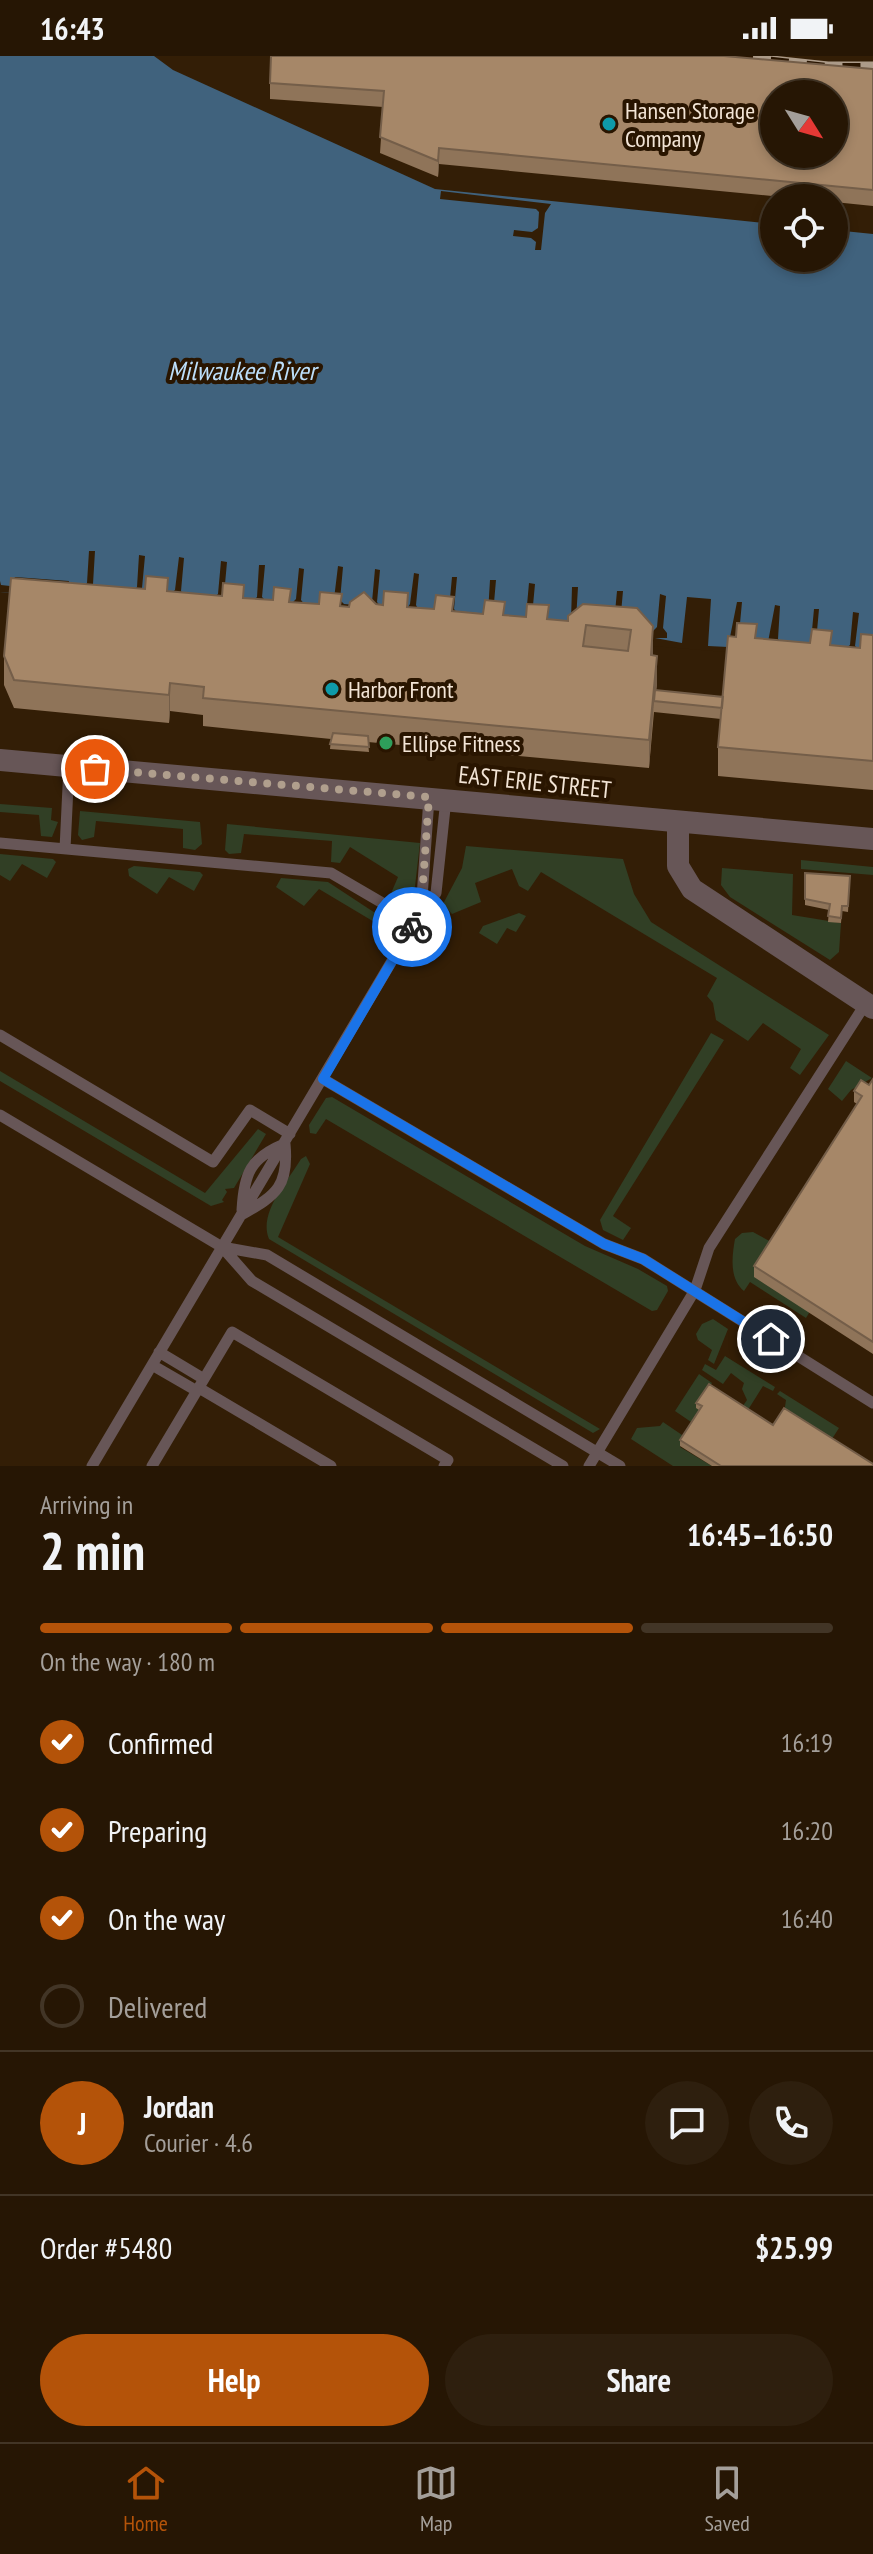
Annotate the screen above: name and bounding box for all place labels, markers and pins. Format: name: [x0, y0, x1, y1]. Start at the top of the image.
place label: Hansen Storage Company: [625, 95, 755, 154]
marker: Hansen Storage Company: [600, 115, 618, 133]
place label: Harbor Front: [348, 674, 454, 705]
marker: Harbor Front: [323, 680, 341, 698]
place label: Ellipse Fitness: [402, 728, 521, 759]
marker: Ellipse Fitness: [377, 734, 395, 752]
pin: [61, 735, 129, 803]
pin: [737, 1305, 805, 1373]

